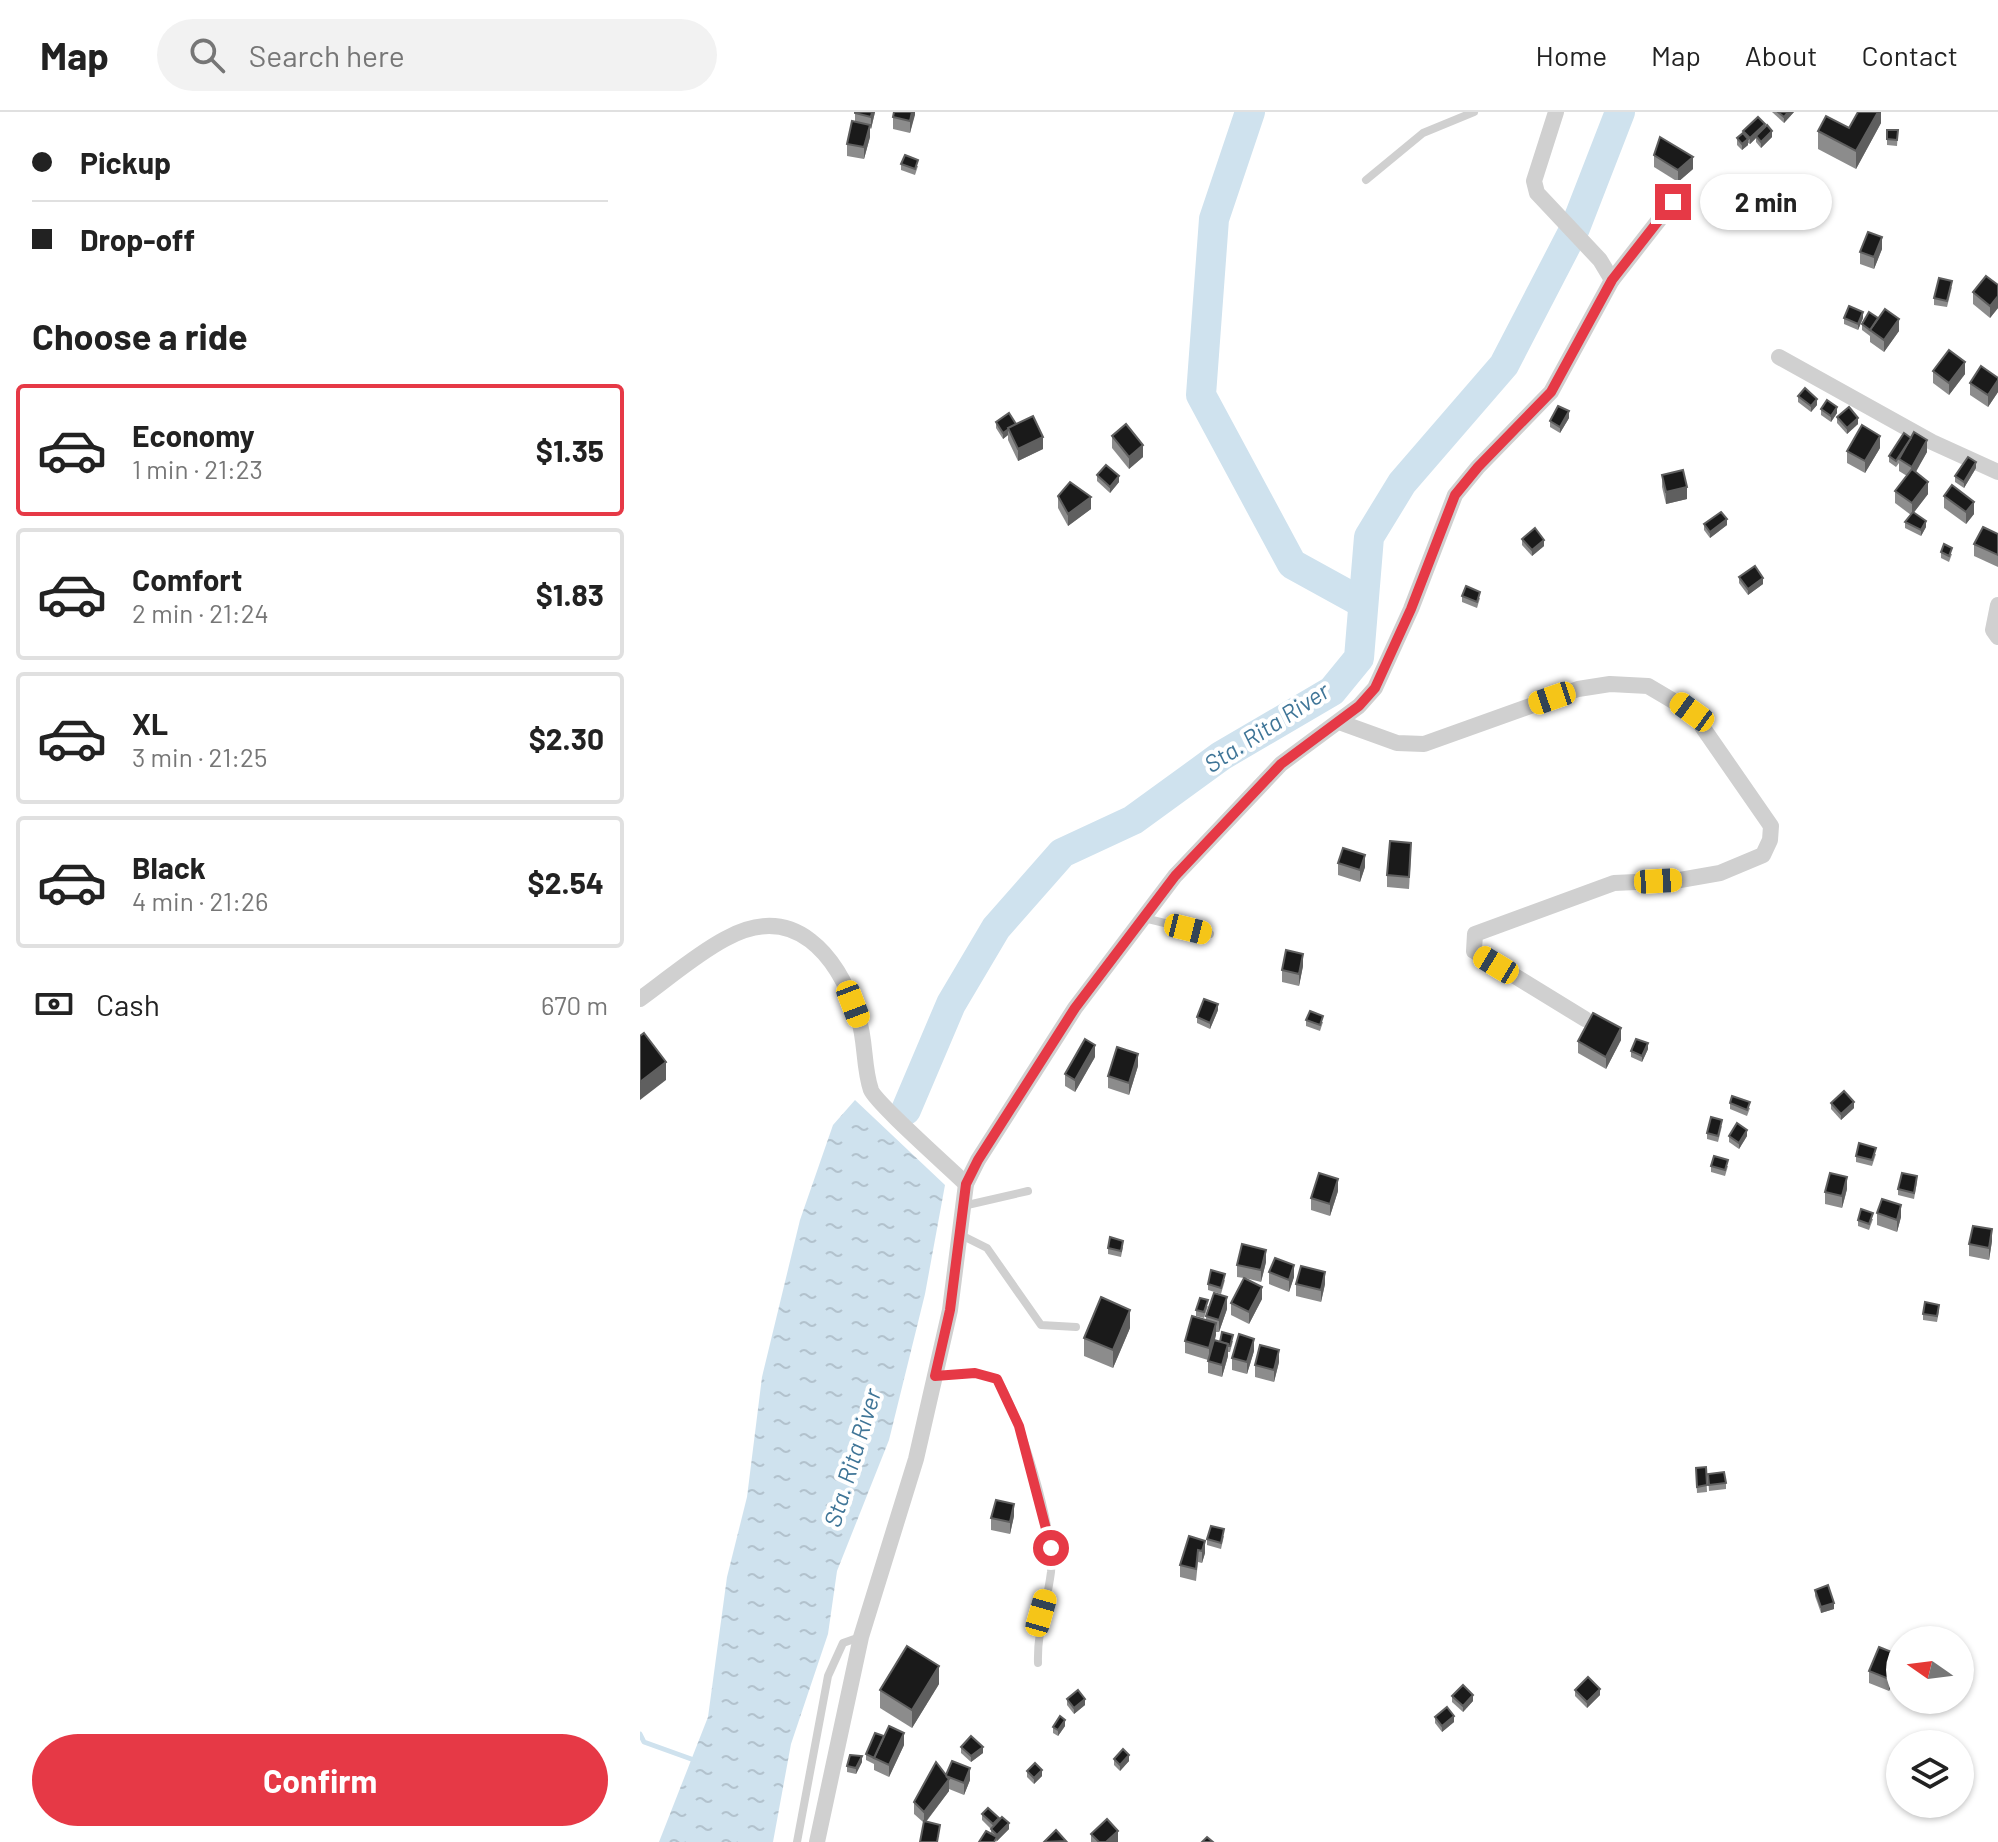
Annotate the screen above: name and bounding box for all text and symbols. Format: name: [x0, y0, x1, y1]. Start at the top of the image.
search box: [157, 19, 717, 91]
text: Map: [40, 32, 109, 78]
icon: search: [185, 33, 229, 77]
text: Search here: [249, 37, 405, 73]
text: Home: [1536, 38, 1607, 72]
text: Map: [1651, 38, 1701, 72]
text: About: [1745, 38, 1817, 72]
text: Contact: [1861, 38, 1958, 72]
text: Pickup: [80, 144, 171, 180]
callout: 2 min: [1701, 174, 1833, 230]
route end: [1655, 184, 1691, 220]
text: 2 min: [1735, 186, 1797, 217]
text: Drop-off: [80, 221, 195, 257]
text: Choose a ride: [32, 314, 248, 357]
icon: car: [36, 414, 108, 486]
text: Economy: [132, 417, 255, 453]
text: $1.35: [536, 432, 604, 468]
text: 1 min · 21:23: [132, 453, 263, 484]
icon: car: [36, 558, 108, 630]
text: Comfort: [132, 561, 242, 597]
text: $1.83: [536, 576, 604, 612]
text: 2 min · 21:24: [132, 597, 269, 628]
water label: Sta. Rita River: [1198, 675, 1335, 778]
car: [1525, 679, 1579, 717]
car: [1666, 688, 1718, 736]
icon: car: [36, 702, 108, 774]
text: XL: [132, 705, 168, 741]
text: $2.30: [529, 720, 604, 756]
text: 3 min · 21:25: [132, 741, 267, 772]
icon: car: [36, 846, 108, 918]
text: Black: [132, 849, 206, 885]
text: $2.54: [528, 864, 604, 900]
car: [1633, 868, 1683, 894]
text: 4 min · 21:26: [132, 885, 268, 916]
car: [1162, 912, 1214, 946]
car: [1469, 942, 1523, 988]
car: [833, 977, 873, 1031]
icon: cash: [32, 982, 76, 1026]
text: Cash: [96, 986, 160, 1022]
text: 670 m: [541, 989, 608, 1020]
water label: Sta. Rita River: [817, 1383, 887, 1530]
route start: [1033, 1530, 1069, 1566]
car: [1023, 1587, 1059, 1639]
north arrow: [1886, 1626, 1974, 1714]
map controls: [1886, 1626, 1974, 1818]
button: layers: [1886, 1730, 1974, 1818]
button: Confirm: [32, 1734, 608, 1826]

